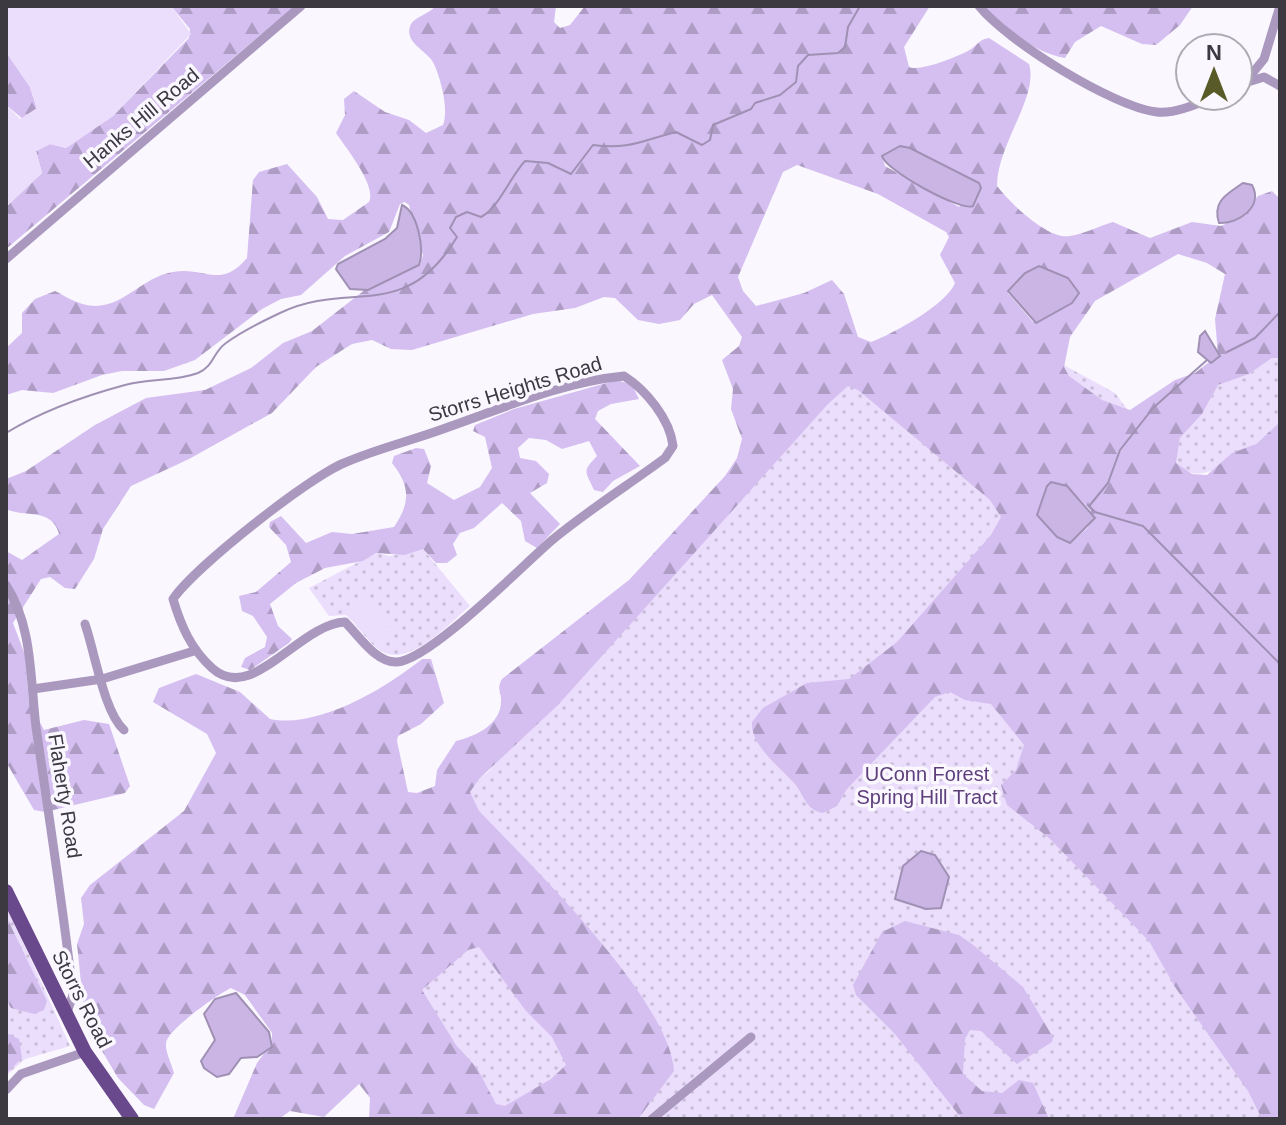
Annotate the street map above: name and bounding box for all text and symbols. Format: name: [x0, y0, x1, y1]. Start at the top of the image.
north arrow: [1174, 32, 1254, 112]
text: N: [1206, 40, 1222, 65]
street label: Hanks Hill Road: [79, 63, 203, 173]
street label: Storrs Heights Road: [426, 352, 604, 426]
street label: Flaherty Road: [44, 732, 86, 860]
park label: UConn Forest Spring Hill Tract: [856, 763, 998, 808]
street label: Storrs Road: [48, 946, 116, 1052]

